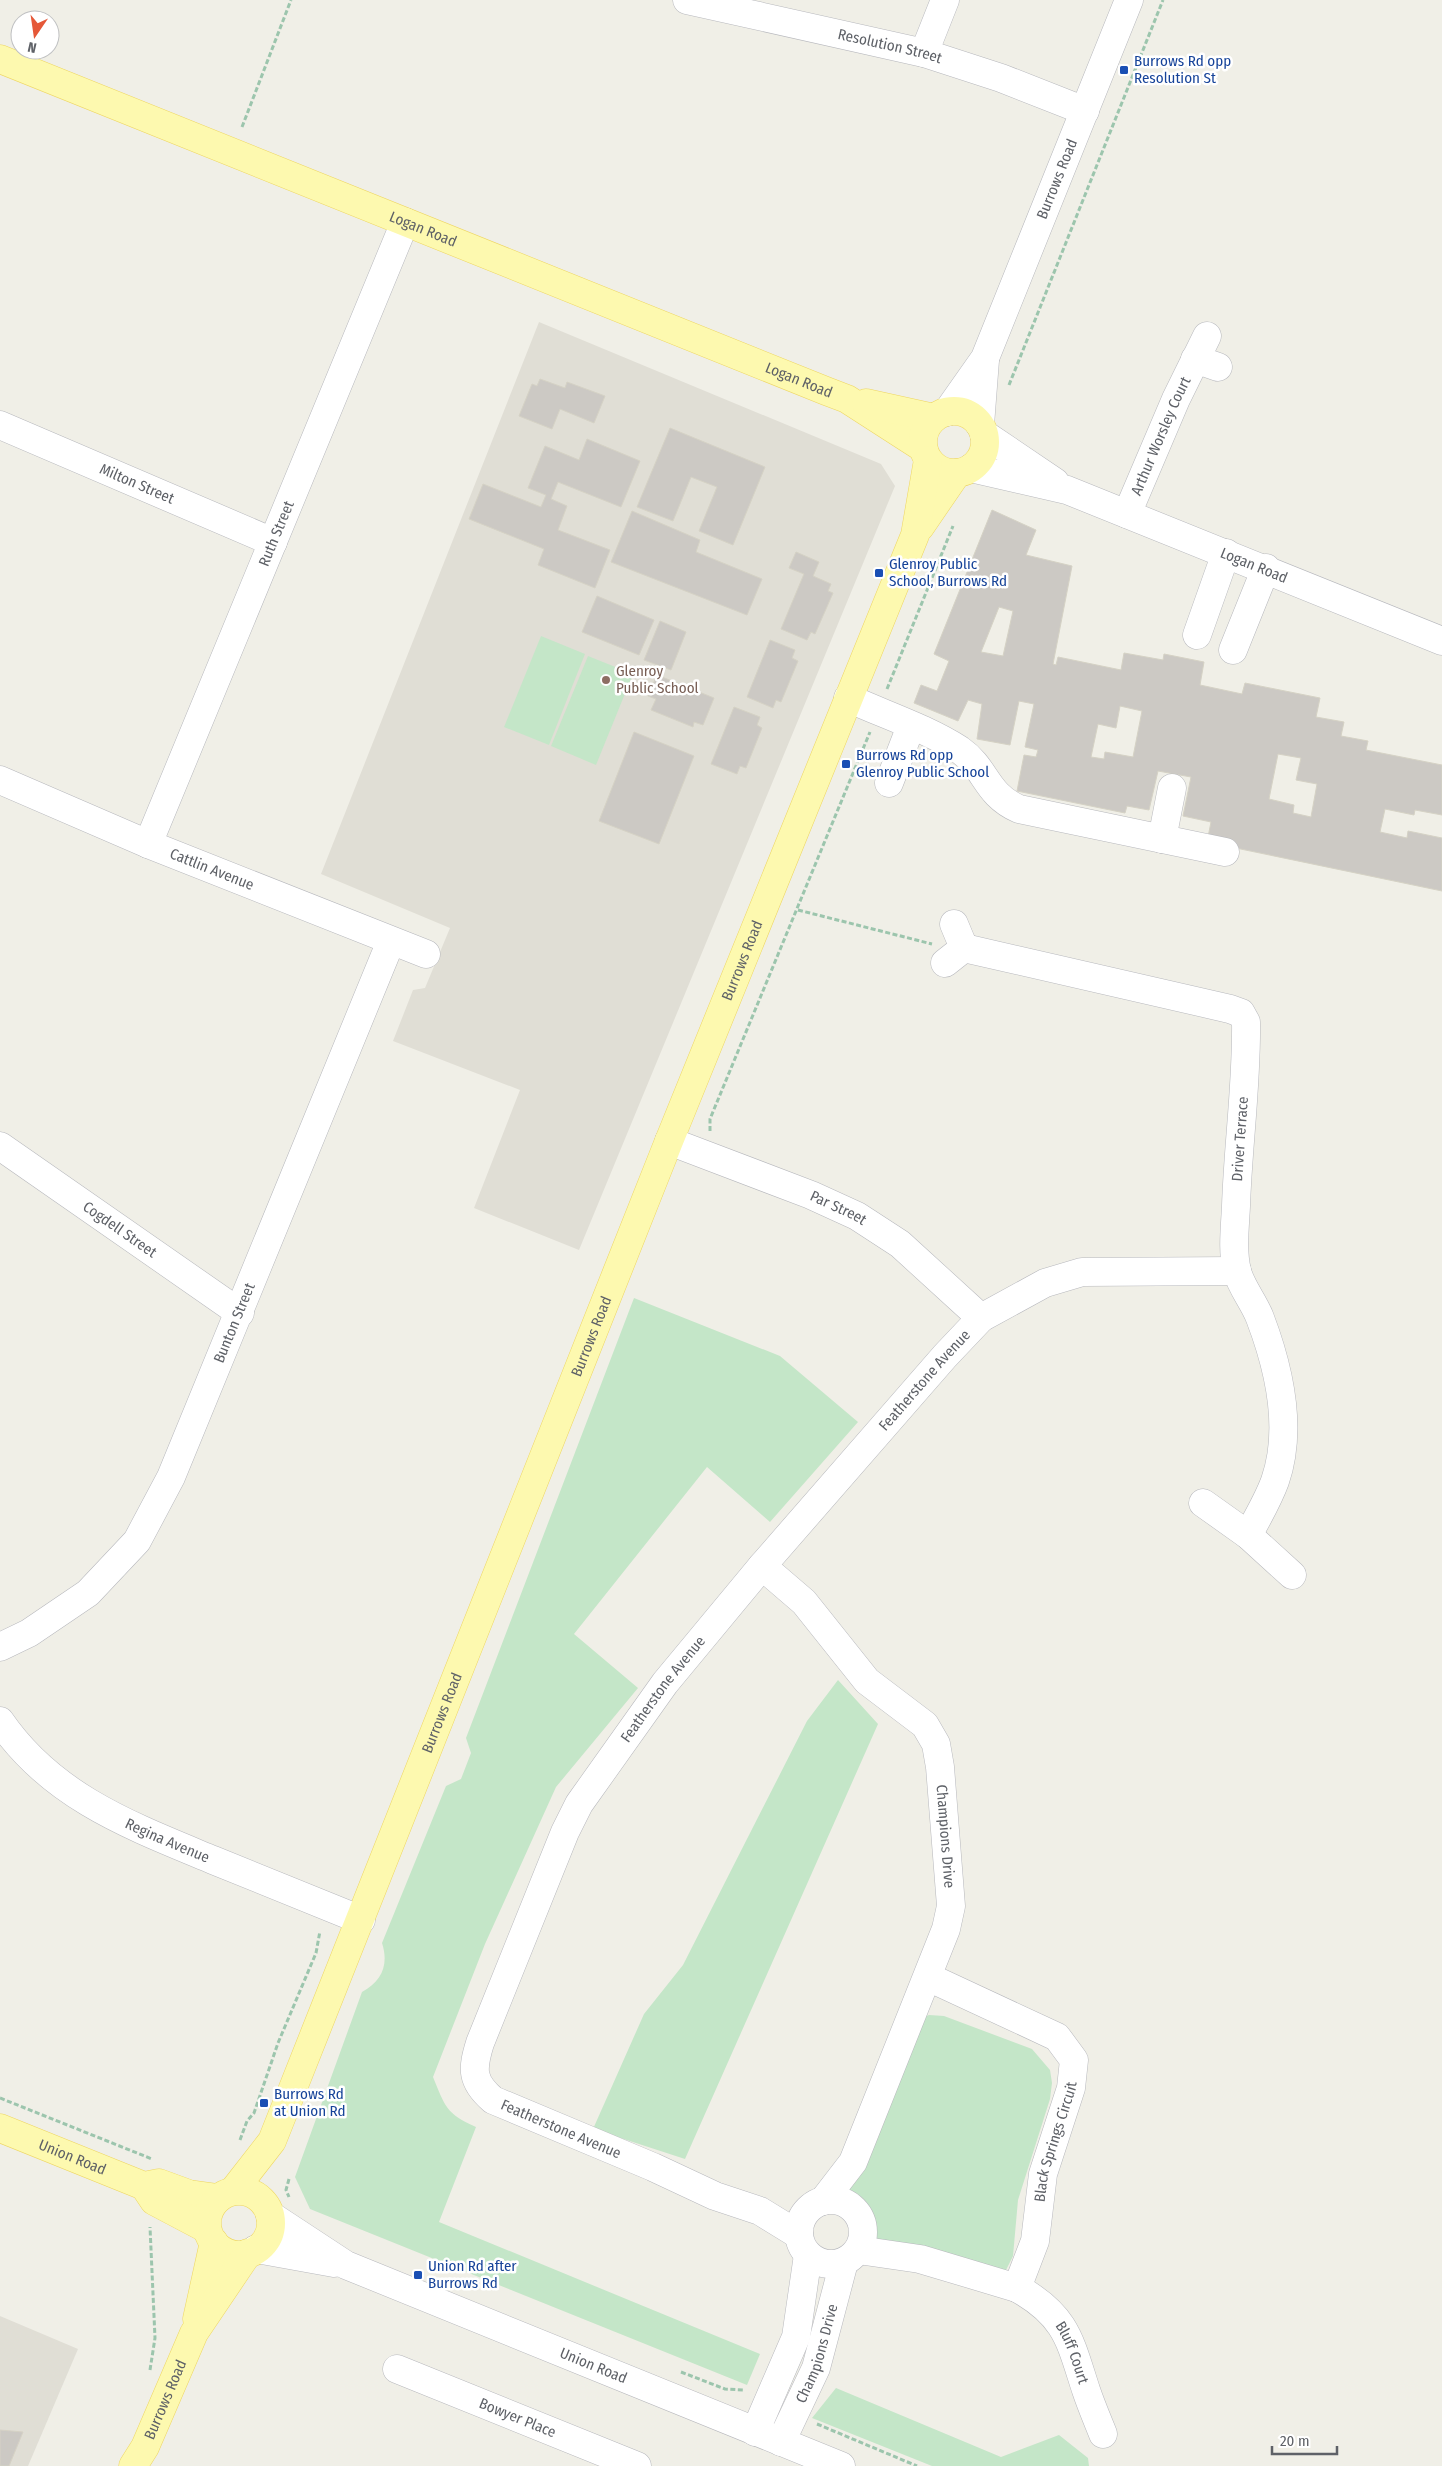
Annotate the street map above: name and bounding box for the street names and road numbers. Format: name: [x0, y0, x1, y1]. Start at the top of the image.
street label: Resolution Street: [836, 25, 944, 67]
street label: Burrows Road: [1033, 136, 1081, 222]
street label: Logan Road: [387, 207, 459, 251]
street label: Logan Road: [763, 359, 835, 402]
street label: Arthur Worsley Court: [1127, 374, 1195, 498]
street label: Milton Street: [97, 460, 177, 508]
street label: Ruth Street: [255, 498, 298, 569]
street label: Logan Road: [1218, 544, 1290, 587]
street label: Cattlin Avenue: [167, 845, 257, 894]
street label: Burrows Road: [718, 918, 767, 1003]
street label: Driver Terrace: [1228, 1096, 1252, 1182]
street label: Par Street: [807, 1187, 870, 1229]
street label: Cogdell Street: [79, 1197, 160, 1261]
street label: Bunton Street: [210, 1280, 259, 1366]
street label: Burrows Road: [567, 1294, 615, 1379]
street label: Featherstone Avenue: [875, 1326, 974, 1434]
street label: Featherstone Avenue: [617, 1632, 709, 1746]
street label: Burrows Road: [418, 1670, 466, 1756]
street label: Champions Drive: [932, 1784, 959, 1889]
street label: Regina Avenue: [122, 1814, 212, 1867]
street label: Black Springs Circuit: [1031, 2081, 1081, 2203]
street label: Featherstone Avenue: [498, 2096, 624, 2162]
street label: Union Road: [36, 2136, 109, 2179]
street label: Champions Drive: [792, 2302, 842, 2406]
street label: Bluff Court: [1052, 2318, 1092, 2386]
street label: Union Road: [557, 2344, 630, 2387]
street label: Burrows Road: [140, 2357, 190, 2442]
street label: Bowyer Place: [476, 2394, 559, 2441]

